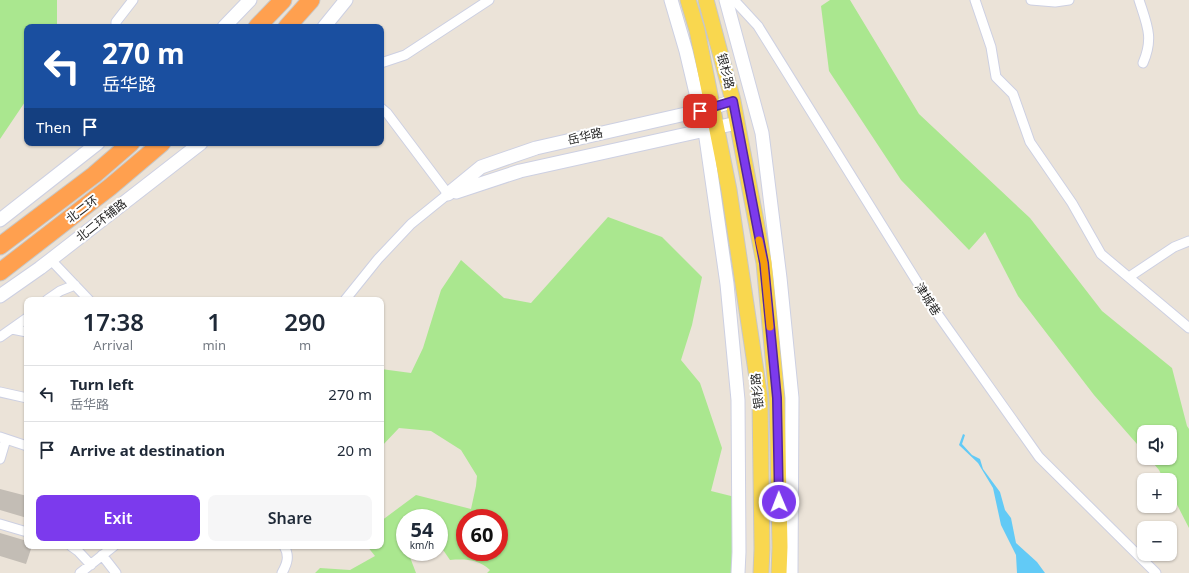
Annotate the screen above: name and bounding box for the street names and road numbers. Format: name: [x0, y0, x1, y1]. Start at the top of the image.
street label: 银杉路: [713, 51, 739, 91]
street label: 岳华路: [566, 124, 604, 148]
street label: 北二环: [63, 191, 101, 227]
street label: 北二环辅路: [72, 195, 130, 245]
street label: 津城巷: [911, 279, 945, 319]
street label: 银杉路: [747, 372, 767, 410]

